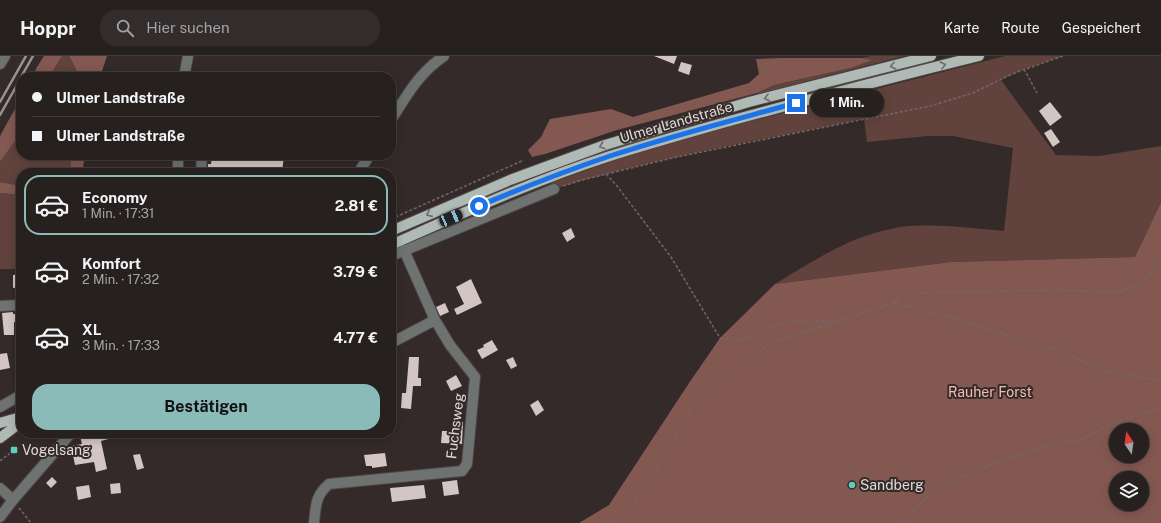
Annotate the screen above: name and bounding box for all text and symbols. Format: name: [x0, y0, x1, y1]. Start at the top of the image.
search box: [100, 10, 380, 46]
text: Hoppr: [20, 17, 76, 39]
icon: search: [114, 17, 136, 39]
text: Hier suchen: [146, 19, 230, 36]
text: Karte: [944, 20, 979, 36]
text: Route: [1001, 20, 1040, 36]
text: Gespeichert: [1062, 20, 1141, 36]
one-way arrow: [890, 61, 896, 69]
one-way arrow: [940, 61, 947, 69]
text: Ulmer Landstraße: [56, 89, 185, 106]
callout: 1 Min.: [810, 89, 884, 117]
one-way arrow: [764, 93, 771, 102]
route end: [787, 94, 805, 112]
text: 1 Min.: [829, 95, 865, 110]
street label: Ulmer Landstraße: [618, 98, 734, 146]
text: Ulmer Landstraße: [56, 127, 185, 144]
one-way arrow: [599, 141, 606, 150]
icon: car: [34, 187, 70, 223]
text: Economy: [82, 189, 147, 206]
text: 2.81 €: [335, 197, 378, 214]
route start: [470, 197, 488, 215]
text: 1 Min. · 17:31: [82, 206, 154, 221]
car: [438, 208, 464, 228]
one-way arrow: [426, 209, 434, 217]
icon: car: [34, 253, 70, 289]
text: Komfort: [82, 255, 141, 272]
text: 3.79 €: [333, 263, 378, 280]
text: 2 Min. · 17:32: [82, 272, 159, 287]
icon: car: [34, 319, 70, 355]
text: XL: [82, 321, 101, 338]
text: 4.77 €: [333, 329, 378, 346]
text: 3 Min. · 17:33: [82, 338, 160, 353]
button: Bestätigen: [32, 384, 380, 430]
park label: Rauher Forst: [948, 384, 1032, 400]
street label: Fuchsweg: [443, 392, 467, 460]
north arrow: [1109, 423, 1149, 463]
map controls: [1109, 423, 1149, 511]
place label: Vogelsang: [22, 442, 91, 458]
marker: Vogelsang: [9, 445, 19, 455]
button: layers: [1109, 471, 1149, 511]
place label: Sandberg: [860, 477, 924, 493]
marker: Sandberg: [847, 480, 857, 490]

